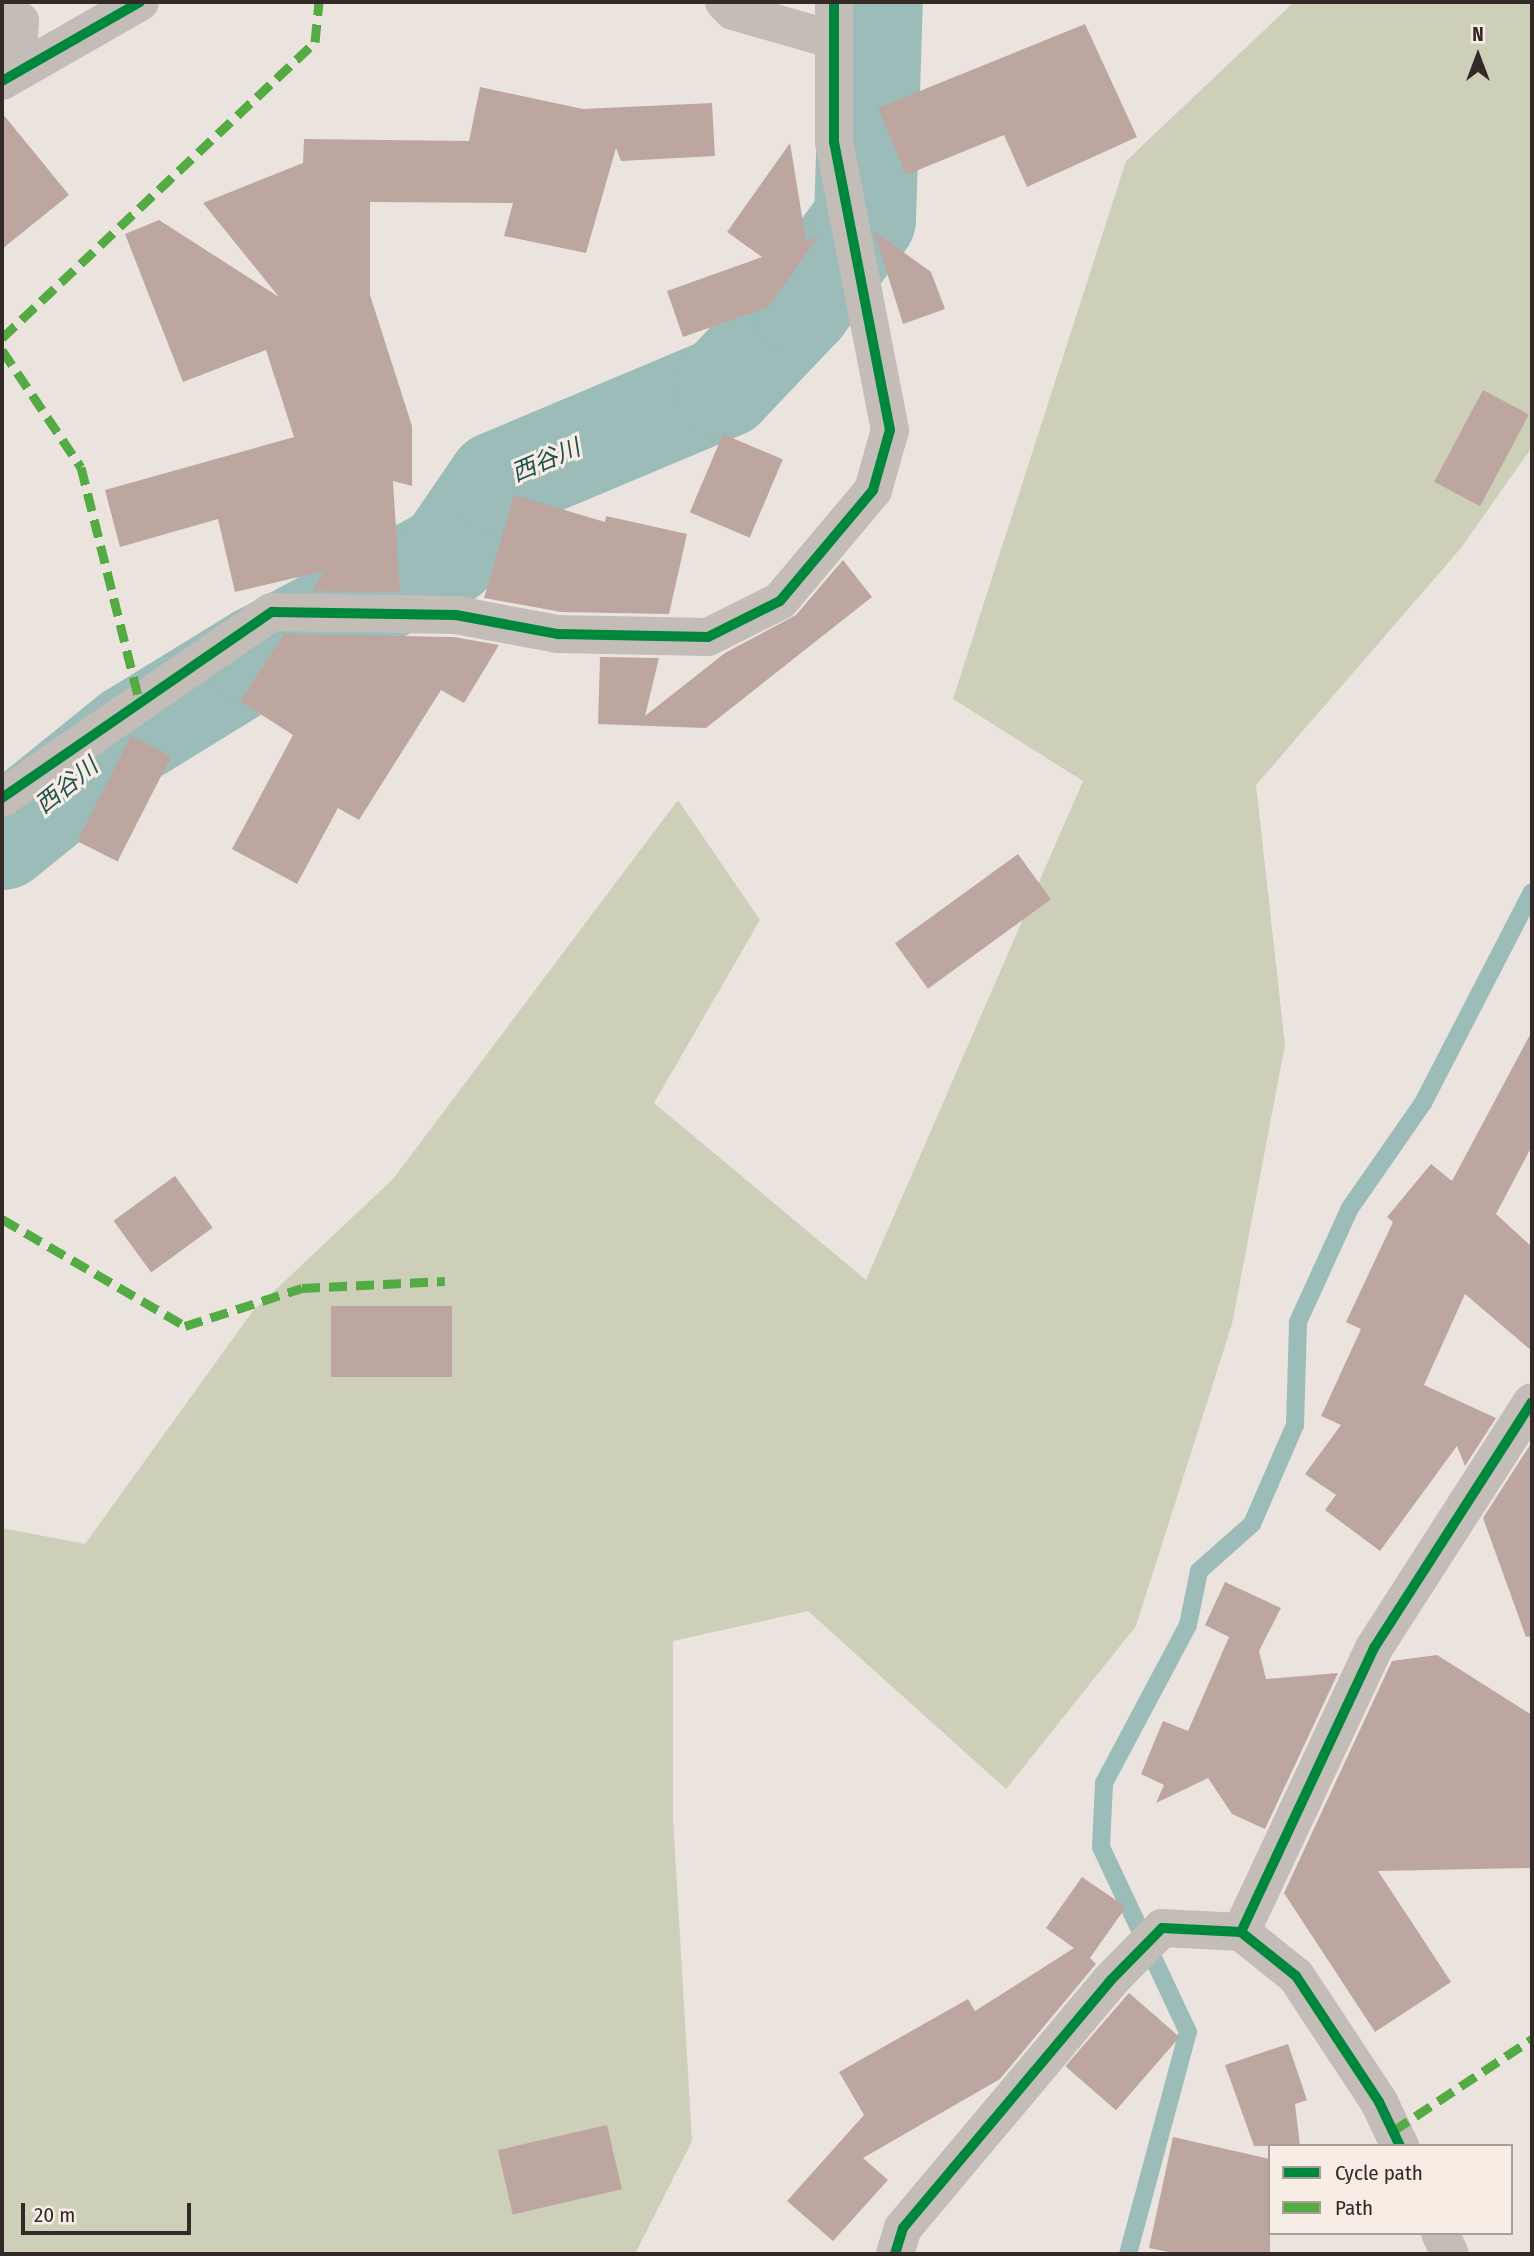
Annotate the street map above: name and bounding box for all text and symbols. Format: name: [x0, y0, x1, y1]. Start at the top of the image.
north arrow: [1443, 21, 1513, 91]
text: N: [1472, 23, 1484, 46]
water label: 西谷川: [507, 434, 585, 488]
water label: 西谷川: [30, 752, 104, 820]
legend: [1268, 2144, 1513, 2235]
text: Cycle path: [1335, 2160, 1423, 2186]
scale bar: [24, 2190, 194, 2234]
text: Path: [1335, 2195, 1373, 2221]
text: 20 m: [34, 2202, 75, 2228]

